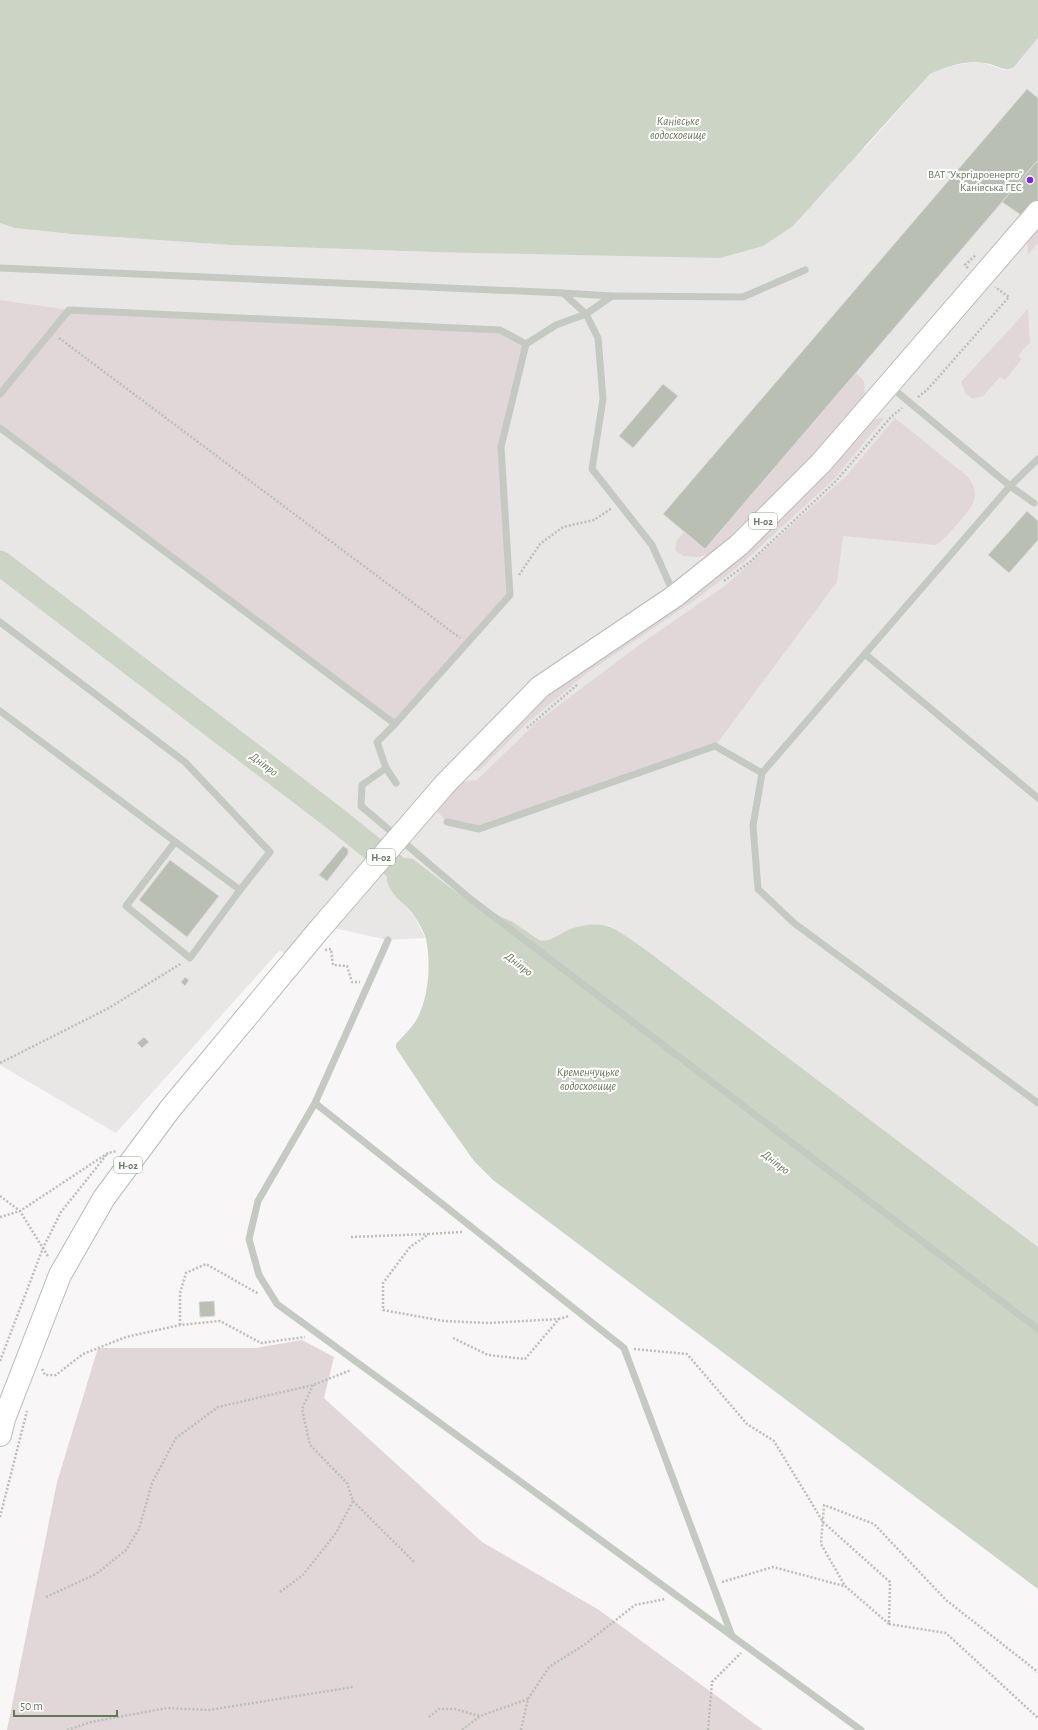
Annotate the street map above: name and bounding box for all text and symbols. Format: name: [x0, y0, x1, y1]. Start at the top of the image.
water label: Канівське водосховище: [650, 115, 707, 142]
place label: ВАТ "Укргідроенерго" Канівська ГЕС: [928, 169, 1022, 193]
marker: ВАТ "Укргідроенерго" Канівська ГЕС: [1025, 175, 1035, 185]
road number: Н-02: [749, 513, 777, 529]
water label: Дніпро: [246, 749, 280, 779]
road number: Н-02: [367, 849, 395, 865]
water label: Дніпро: [502, 949, 535, 979]
water label: Кременчуцьке водосховище: [557, 1066, 620, 1093]
water label: Дніпро: [759, 1147, 792, 1177]
road number: Н-02: [114, 1157, 142, 1173]
scale bar: [14, 1692, 117, 1718]
text: 50 m: [20, 1700, 43, 1712]

